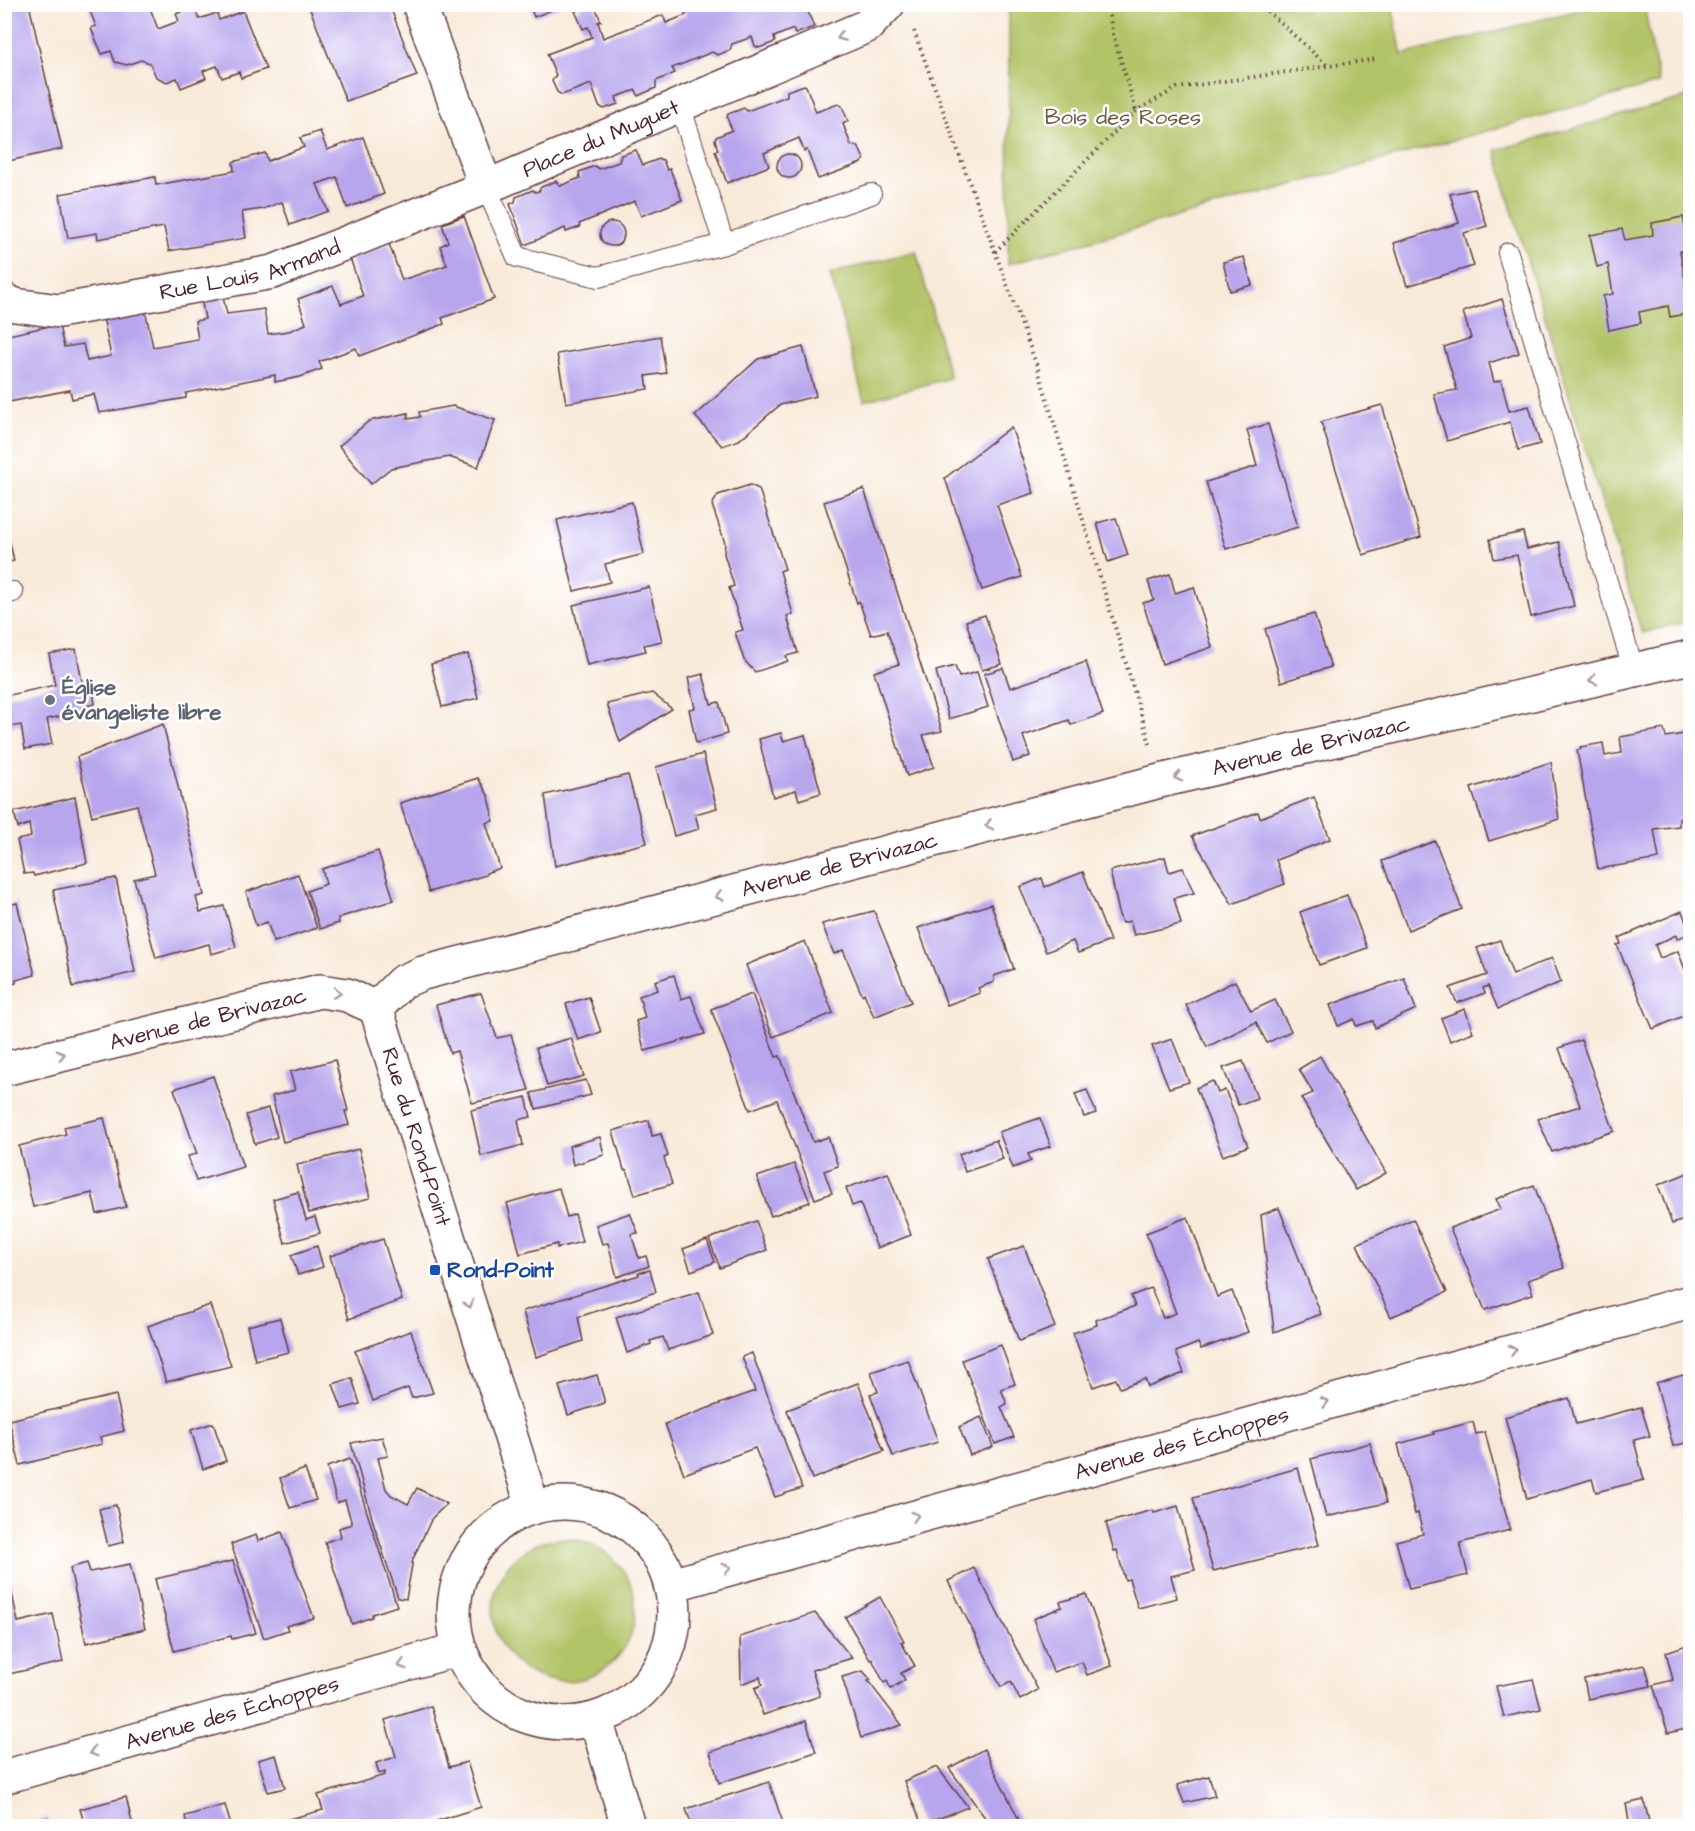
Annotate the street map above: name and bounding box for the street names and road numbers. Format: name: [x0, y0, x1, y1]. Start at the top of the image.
street label: Place du Muguet: [518, 92, 684, 185]
street label: Rue Louis Armand: [157, 231, 345, 308]
street label: Avenue de Brivazac: [1209, 708, 1413, 784]
street label: Avenue de Brivazac: [738, 824, 941, 905]
street label: Avenue de Brivazac: [106, 979, 310, 1058]
street label: Rue du Rond-Point: [374, 1044, 459, 1230]
street label: Avenue des Échoppes: [1071, 1399, 1292, 1488]
street label: Avenue des Échoppes: [122, 1668, 343, 1758]

